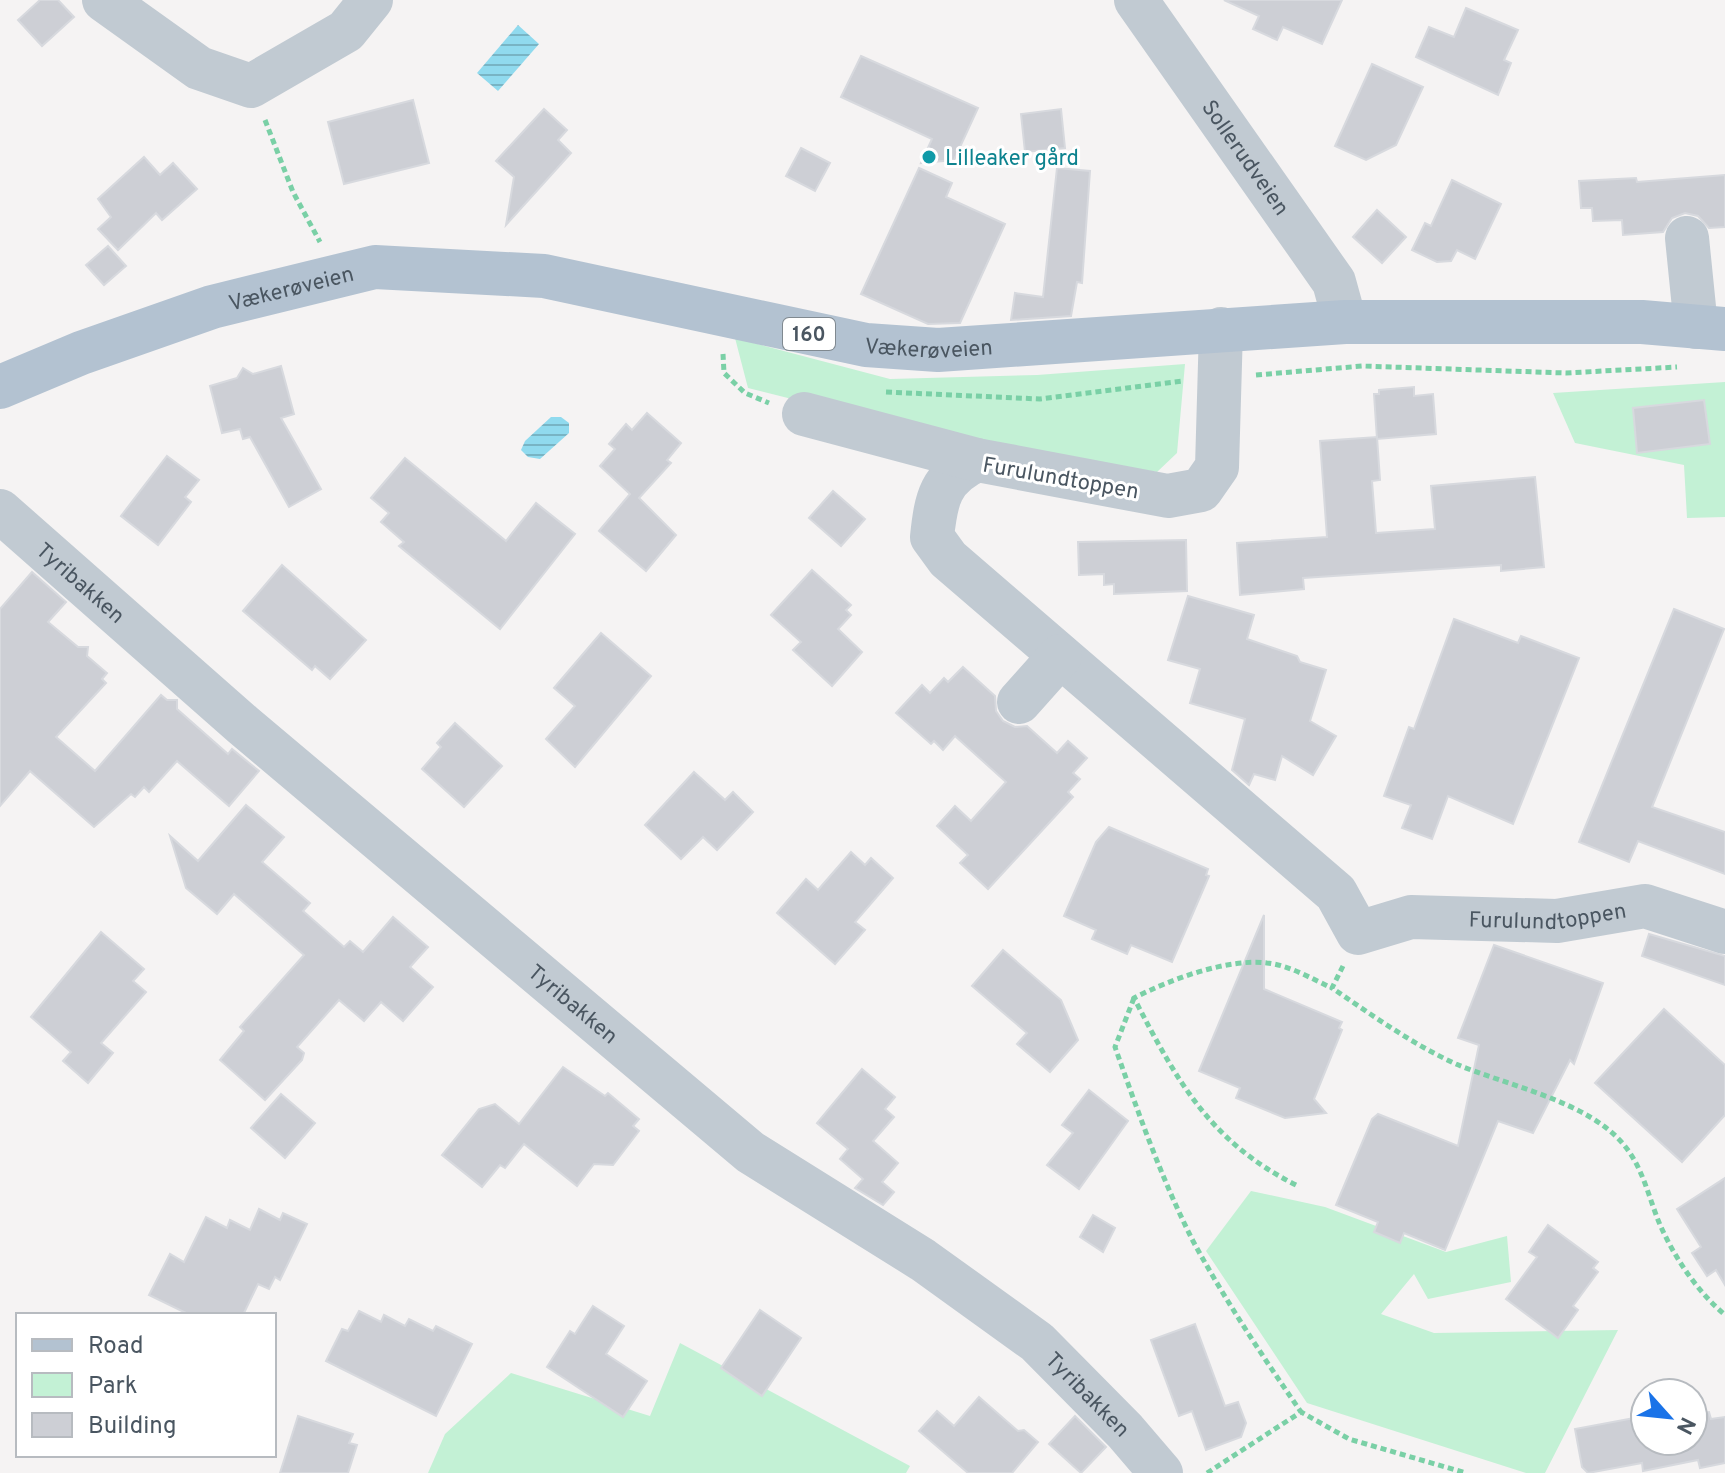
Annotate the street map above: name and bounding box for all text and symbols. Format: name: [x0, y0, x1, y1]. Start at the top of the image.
street label: Sollerudveien: [1195, 96, 1294, 221]
place label: Lilleaker gård: [945, 146, 1079, 173]
marker: Lilleaker gård: [920, 148, 938, 166]
street label: Vækerøveien: [226, 262, 357, 318]
road number: 160: [783, 318, 835, 350]
street label: Vækerøveien: [864, 334, 994, 366]
street label: Furulundtoppen: [980, 452, 1141, 506]
street label: Tyribakken: [29, 538, 129, 631]
street label: Furulundtoppen: [1468, 898, 1629, 937]
street label: Tyribakken: [521, 960, 622, 1051]
legend: [16, 1313, 276, 1457]
text: Road: [88, 1332, 144, 1362]
street label: Tyribakken: [1039, 1347, 1135, 1444]
text: Park: [88, 1372, 138, 1402]
north arrow: [1629, 1377, 1709, 1457]
text: Building: [88, 1412, 177, 1442]
text: N: [1669, 1412, 1700, 1438]

